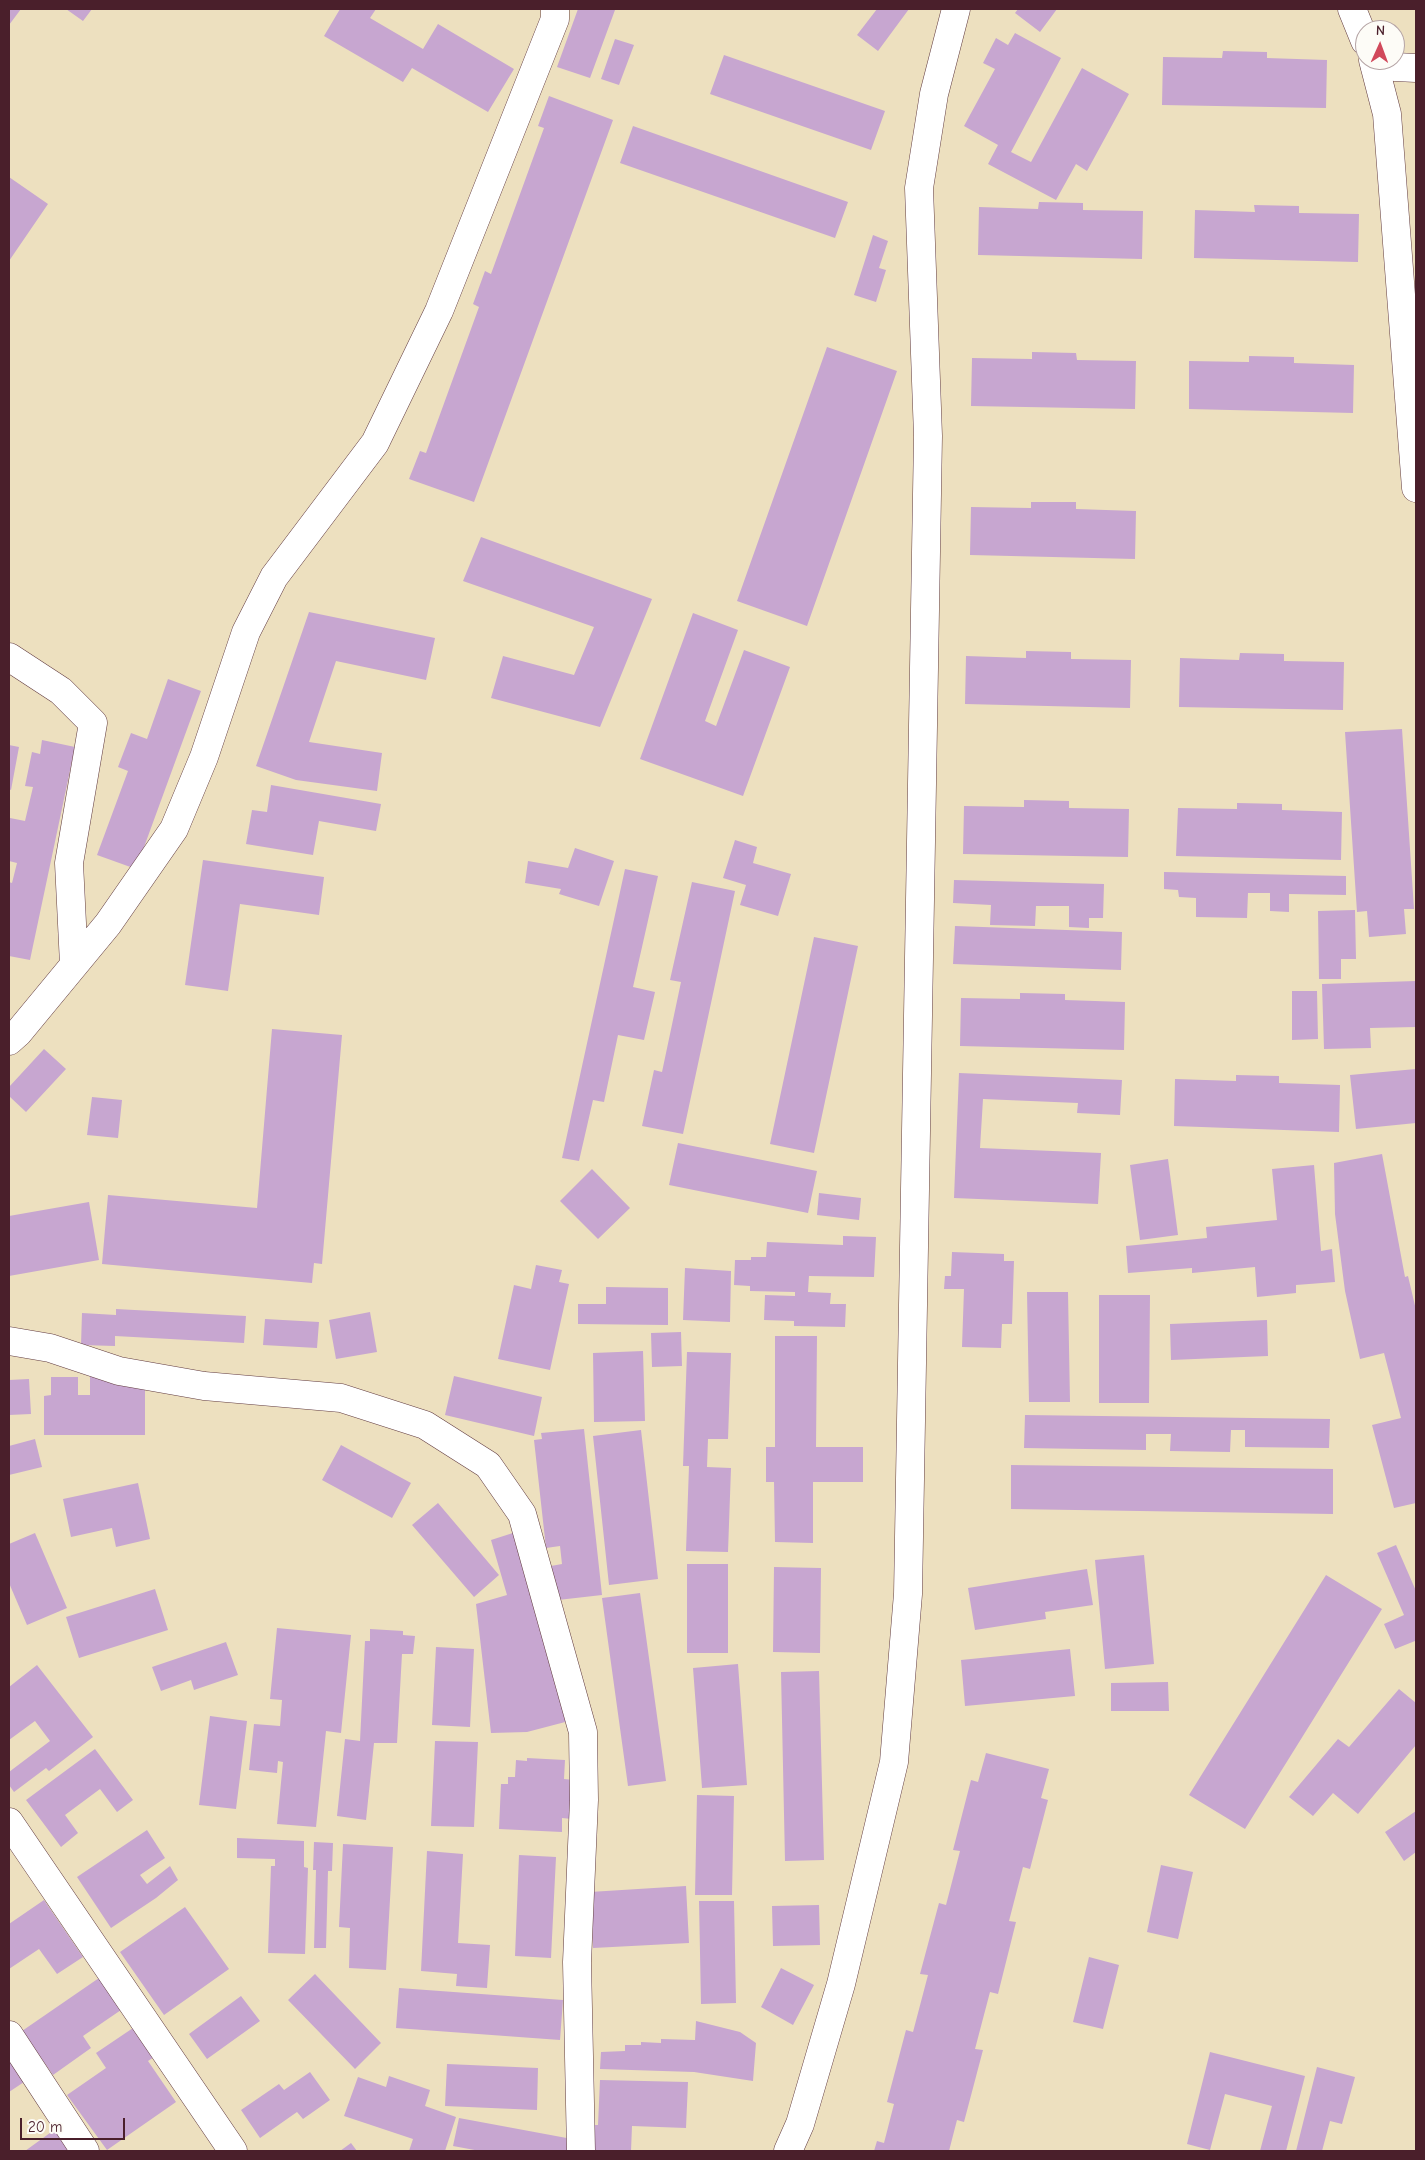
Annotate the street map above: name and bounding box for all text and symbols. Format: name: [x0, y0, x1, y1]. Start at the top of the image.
north arrow: [1355, 20, 1405, 70]
text: N: [1376, 22, 1385, 39]
scale bar: [22, 2108, 128, 2140]
text: 20 m: [28, 2118, 62, 2136]

